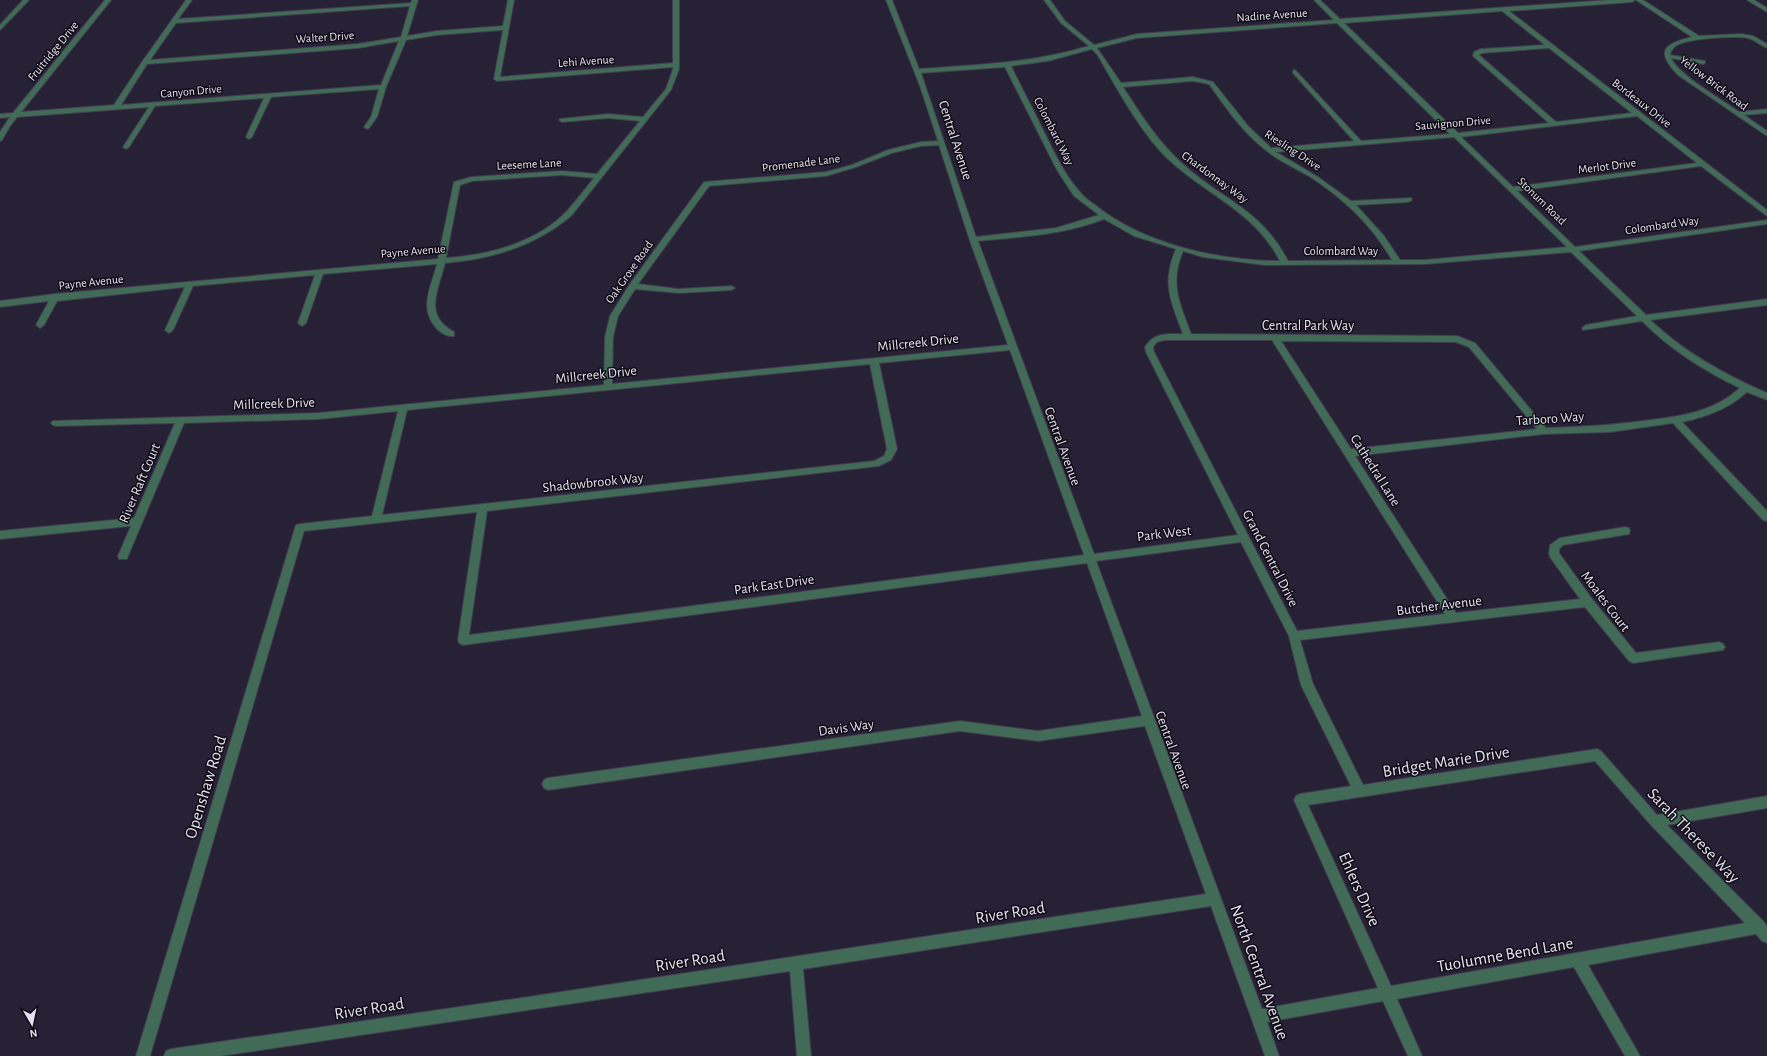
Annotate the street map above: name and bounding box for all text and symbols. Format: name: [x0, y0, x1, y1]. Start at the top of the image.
street label: Nadine Avenue: [1236, 7, 1308, 23]
street label: Fruitridge Drive: [25, 19, 81, 83]
street label: Walter Drive: [295, 29, 355, 45]
street label: Lehi Avenue: [557, 53, 615, 69]
street label: Yellow Brick Road: [1678, 54, 1750, 112]
street label: Bordeaux Drive: [1610, 76, 1674, 130]
street label: Canyon Drive: [160, 82, 222, 101]
street label: Colombard Way: [1031, 95, 1076, 167]
street label: Central Avenue: [936, 99, 974, 182]
street label: Sauvignon Drive: [1415, 114, 1491, 132]
street label: Riesling Drive: [1263, 127, 1323, 173]
street label: Chardonnay Way: [1179, 149, 1251, 206]
street label: Promenade Lane: [761, 152, 841, 174]
street label: Leeseme Lane: [496, 156, 562, 172]
street label: Merlot Drive: [1577, 156, 1637, 176]
street label: Stonum Road: [1515, 175, 1569, 227]
street label: Colombard Way: [1624, 214, 1700, 237]
street label: Oak Grove Road: [603, 238, 655, 306]
street label: Payne Avenue: [380, 242, 446, 261]
street label: Colombard Way: [1304, 245, 1378, 258]
street label: Payne Avenue: [58, 273, 124, 292]
street label: Central Park Way: [1262, 319, 1354, 333]
street label: Millcreek Drive: [877, 332, 960, 354]
street label: Millcreek Drive: [555, 364, 638, 386]
street label: Millcreek Drive: [233, 396, 315, 412]
street label: Central Avenue: [1041, 405, 1083, 488]
street label: Tarboro Way: [1515, 410, 1585, 428]
street label: Cathedral Lane: [1348, 432, 1403, 509]
street label: River Raft Court: [117, 441, 163, 525]
street label: Shadowbrook Way: [542, 471, 644, 495]
street label: Grand Central Drive: [1240, 508, 1301, 609]
street label: Park West: [1136, 524, 1193, 544]
street label: Moales Court: [1578, 569, 1633, 635]
street label: Park East Drive: [733, 572, 815, 598]
street label: Butcher Avenue: [1396, 594, 1483, 618]
street label: Central Avenue: [1152, 709, 1194, 792]
street label: Davis Way: [817, 717, 875, 739]
street label: Openshaw Road: [182, 733, 229, 841]
street label: Bridget Marie Drive: [1381, 743, 1511, 780]
street label: Sarah Therese Way: [1644, 785, 1743, 887]
street label: Ehlers Drive: [1336, 850, 1383, 929]
street label: River Road: [974, 899, 1046, 926]
street label: North Central Avenue: [1227, 902, 1292, 1042]
street label: Tuolumne Bend Lane: [1436, 934, 1575, 975]
street label: River Road: [654, 947, 726, 974]
street label: River Road: [333, 995, 405, 1022]
north arrow: [12, 1004, 52, 1044]
text: N: [29, 1027, 38, 1039]

